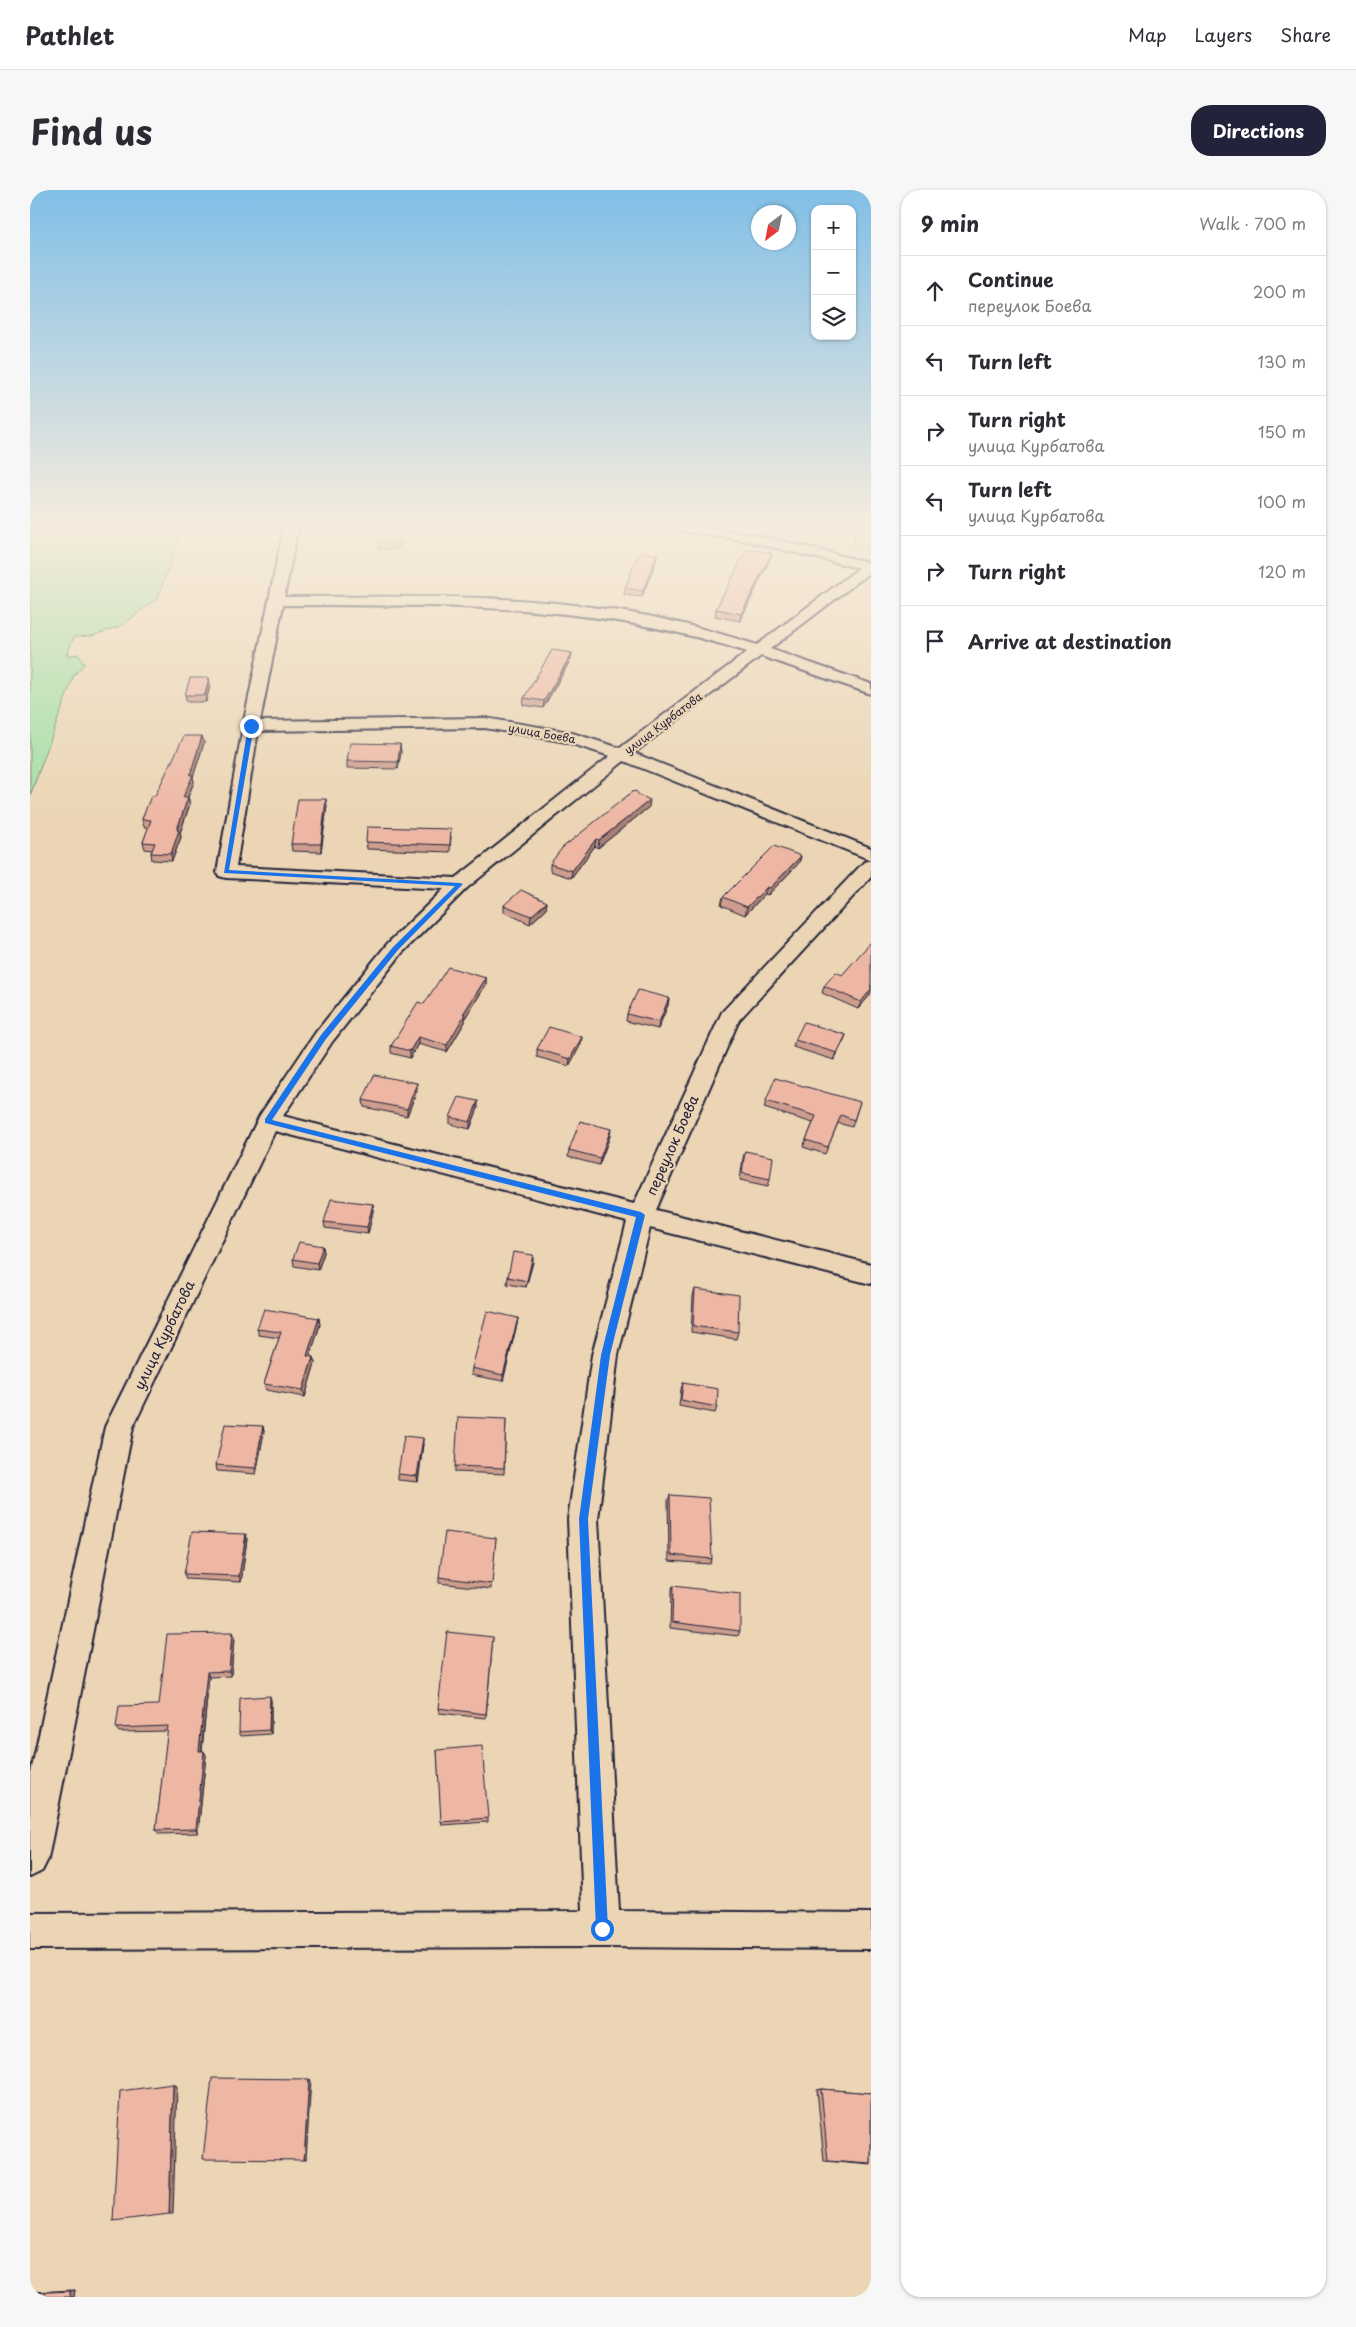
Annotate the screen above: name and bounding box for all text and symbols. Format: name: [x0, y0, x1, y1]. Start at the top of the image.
text: Pathlet: [25, 17, 115, 53]
text: Map: [1128, 21, 1167, 48]
text: Layers: [1195, 21, 1252, 48]
text: Share: [1280, 21, 1331, 48]
text: Find us: [30, 104, 152, 157]
button: Directions: [1191, 105, 1326, 156]
north arrow: [751, 205, 796, 250]
map controls: [811, 205, 856, 340]
button: +: [811, 205, 856, 250]
text: 9 min: [921, 207, 979, 239]
text: Walk · 700 m: [1199, 211, 1306, 235]
button: −: [811, 250, 856, 295]
text: Continue: [968, 265, 1054, 293]
icon: ahead: [921, 277, 949, 305]
text: 200 m: [1253, 279, 1306, 303]
text: переулок Боева: [968, 293, 1091, 317]
button: layers: [811, 295, 856, 340]
icon: left: [921, 347, 949, 375]
text: Turn left: [968, 347, 1052, 375]
text: 130 m: [1258, 349, 1306, 373]
text: Turn right: [968, 405, 1066, 433]
icon: right: [921, 417, 949, 445]
text: 150 m: [1258, 419, 1306, 443]
text: улица Курбатова: [968, 433, 1104, 457]
text: Turn left: [968, 475, 1052, 503]
icon: left: [921, 487, 949, 515]
text: 100 m: [1257, 489, 1306, 513]
text: улица Курбатова: [968, 503, 1104, 527]
icon: right: [921, 557, 949, 585]
text: Turn right: [968, 557, 1066, 585]
text: 120 m: [1259, 559, 1306, 583]
icon: arrive: [921, 627, 949, 655]
text: Arrive at destination: [968, 627, 1172, 655]
street label: улица Курбатова: [620, 688, 706, 758]
route end: [240, 715, 263, 738]
street label: улица Боева: [507, 719, 577, 747]
street label: переулок Боева: [640, 1091, 704, 1199]
street label: улица Курбатова: [128, 1276, 200, 1393]
route start: [591, 1918, 614, 1941]

